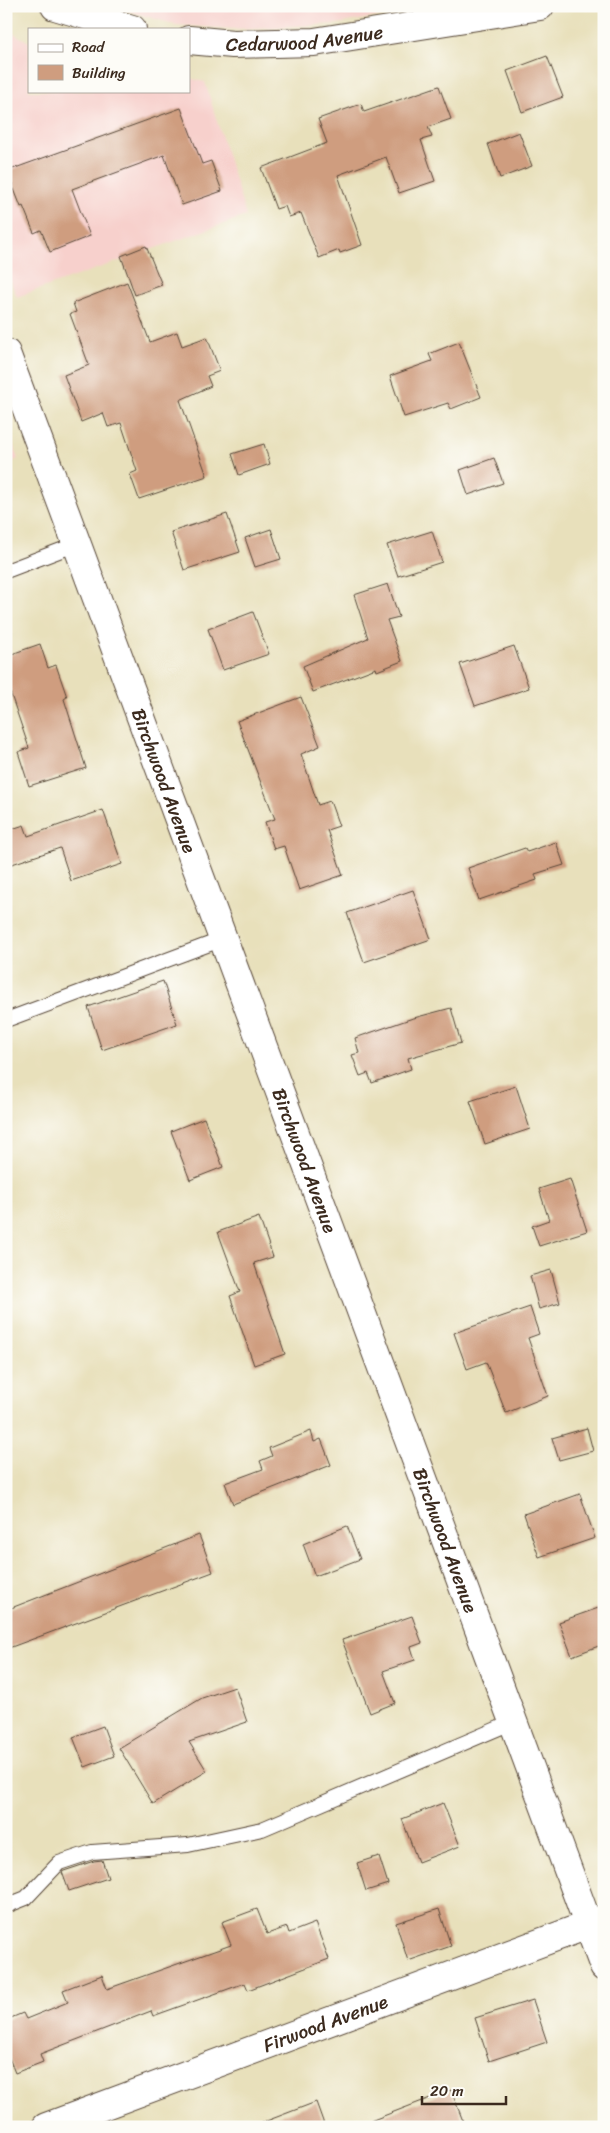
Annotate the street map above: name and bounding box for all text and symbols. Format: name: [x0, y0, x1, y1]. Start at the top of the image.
street label: Cedarwood Avenue: [225, 15, 386, 61]
legend: [28, 28, 190, 92]
text: Road: [72, 34, 105, 60]
text: Building: [72, 60, 126, 86]
street label: Birchwood Avenue: [122, 704, 206, 858]
street label: Birchwood Avenue: [263, 1083, 347, 1238]
street label: Birchwood Avenue: [403, 1463, 487, 1617]
street label: Firwood Avenue: [258, 1985, 393, 2062]
scale bar: [422, 2073, 506, 2105]
text: 20 m: [430, 2078, 464, 2104]

